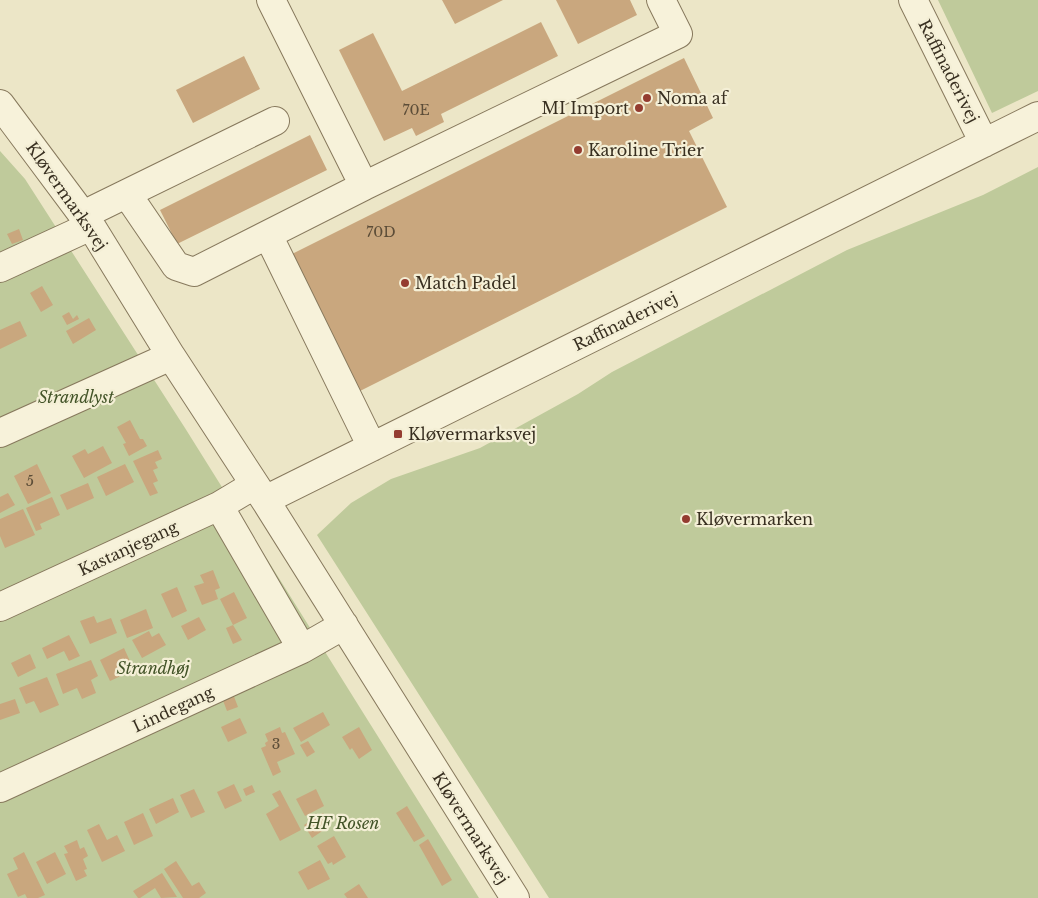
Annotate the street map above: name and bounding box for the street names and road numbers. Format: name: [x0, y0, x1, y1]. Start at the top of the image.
street label: Raffinaderivej: [914, 16, 984, 126]
street label: Kløvermarksvej: [22, 138, 112, 254]
street label: Raffinaderivej: [570, 287, 680, 355]
street label: Kastanjegang: [75, 516, 181, 580]
street label: Lindegang: [129, 681, 217, 736]
street label: Kløvermarksvej: [429, 768, 513, 888]

